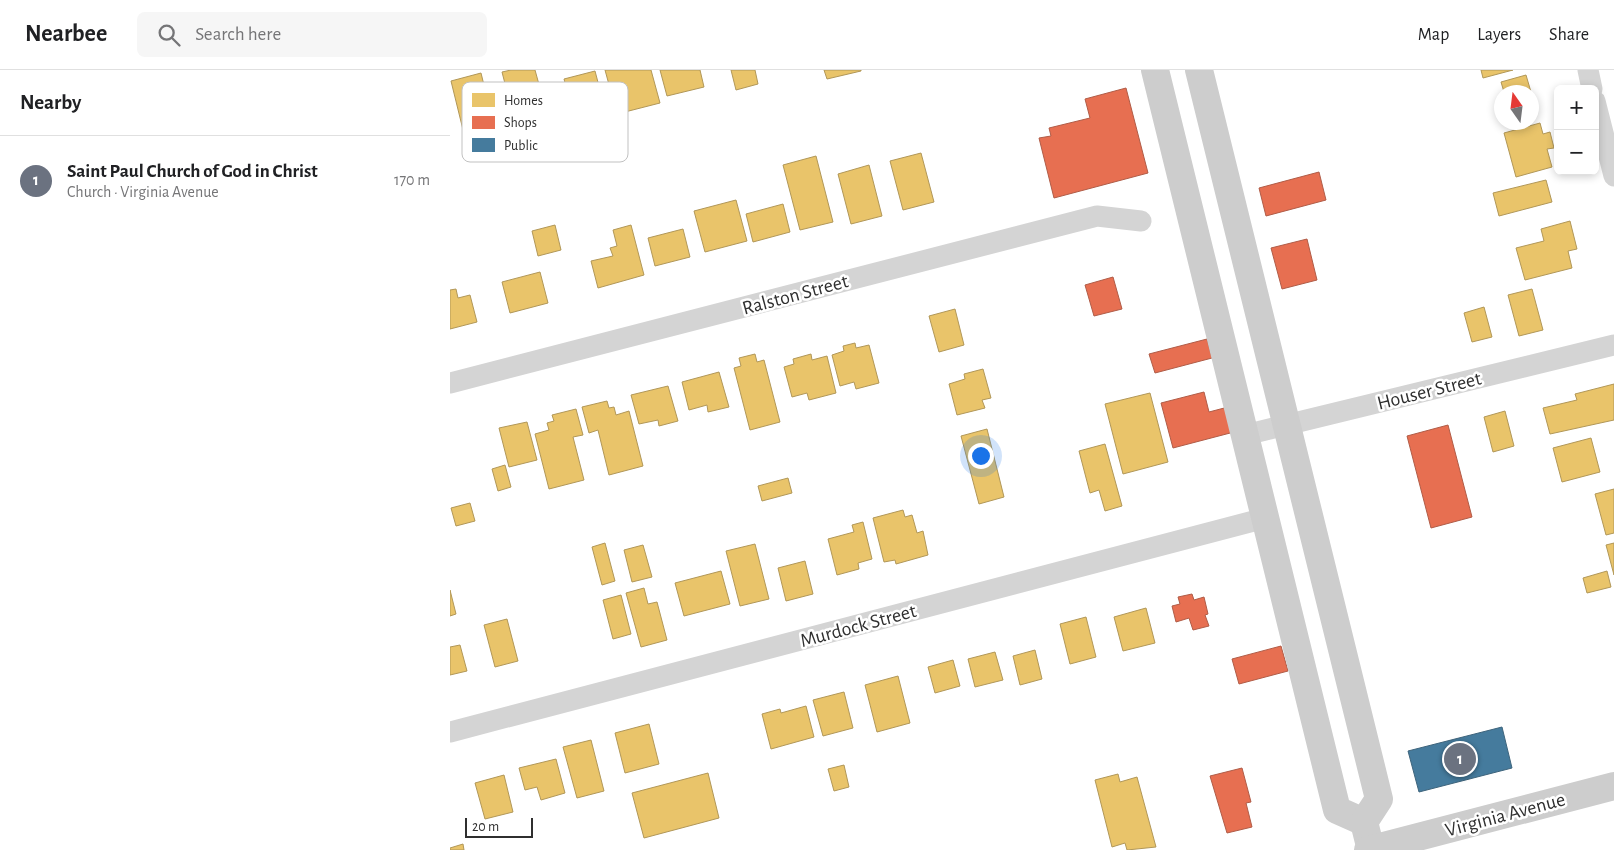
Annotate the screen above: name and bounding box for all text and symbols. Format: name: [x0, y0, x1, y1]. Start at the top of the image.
search box: [137, 12, 487, 57]
icon: search: [155, 21, 183, 49]
text: Nearbee: [25, 22, 107, 46]
text: Search here: [195, 25, 281, 44]
text: Map: [1418, 26, 1449, 44]
text: Layers: [1477, 26, 1521, 44]
text: Share: [1549, 26, 1589, 44]
legend: [462, 82, 628, 162]
north arrow: [1494, 85, 1539, 130]
map controls: [1554, 85, 1599, 175]
button: +: [1554, 85, 1599, 130]
text: Nearby: [20, 92, 81, 113]
text: Homes: [504, 94, 543, 108]
text: Shops: [504, 116, 537, 130]
button: −: [1554, 130, 1599, 175]
text: Public: [504, 139, 538, 153]
text: Saint Paul Church of God in Christ: [67, 162, 318, 181]
text: 1: [33, 172, 39, 188]
text: 170 m: [394, 172, 430, 188]
text: Church · Virginia Avenue: [67, 184, 219, 200]
street label: Ralston Street: [740, 271, 851, 319]
street label: Houser Street: [1375, 368, 1484, 414]
your location: [968, 443, 994, 469]
street label: Murdock Street: [798, 601, 919, 651]
pin: 1: [1444, 740, 1476, 778]
street label: Virginia Avenue: [1443, 789, 1567, 841]
scale bar: [465, 815, 532, 838]
text: 20 m: [472, 820, 499, 834]

